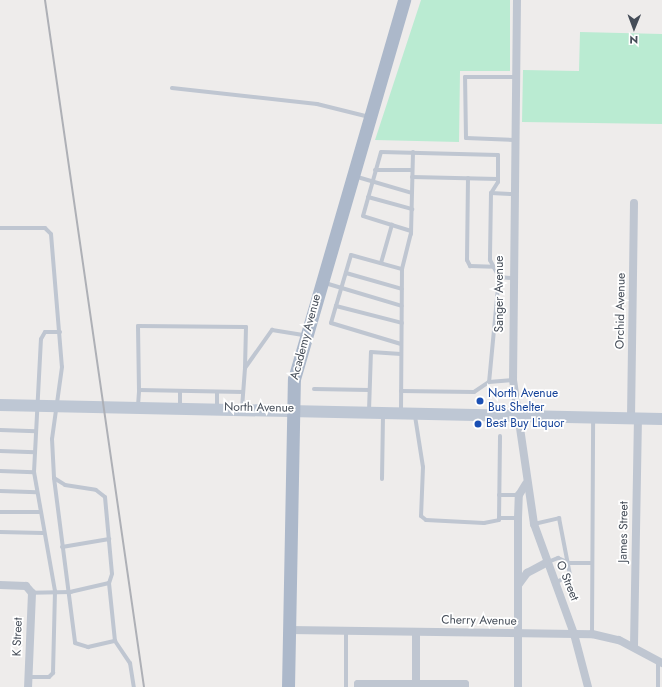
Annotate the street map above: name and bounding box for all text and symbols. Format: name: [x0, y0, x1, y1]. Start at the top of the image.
north arrow: [614, 8, 654, 48]
text: N: [629, 32, 638, 48]
street label: Sanger Avenue: [493, 256, 507, 332]
street label: Orchid Avenue: [613, 273, 629, 349]
street label: Academy Avenue: [288, 293, 324, 381]
place label: North Avenue Bus Shelter: [488, 387, 558, 415]
marker: North Avenue Bus Shelter: [475, 396, 485, 406]
street label: North Avenue: [224, 400, 294, 416]
place label: Best Buy Liquor: [486, 417, 564, 431]
marker: Best Buy Liquor: [473, 419, 483, 429]
street label: James Street: [616, 501, 632, 563]
street label: O Street: [553, 559, 581, 603]
street label: Cherry Avenue: [441, 613, 517, 629]
street label: K Street: [10, 617, 26, 657]

